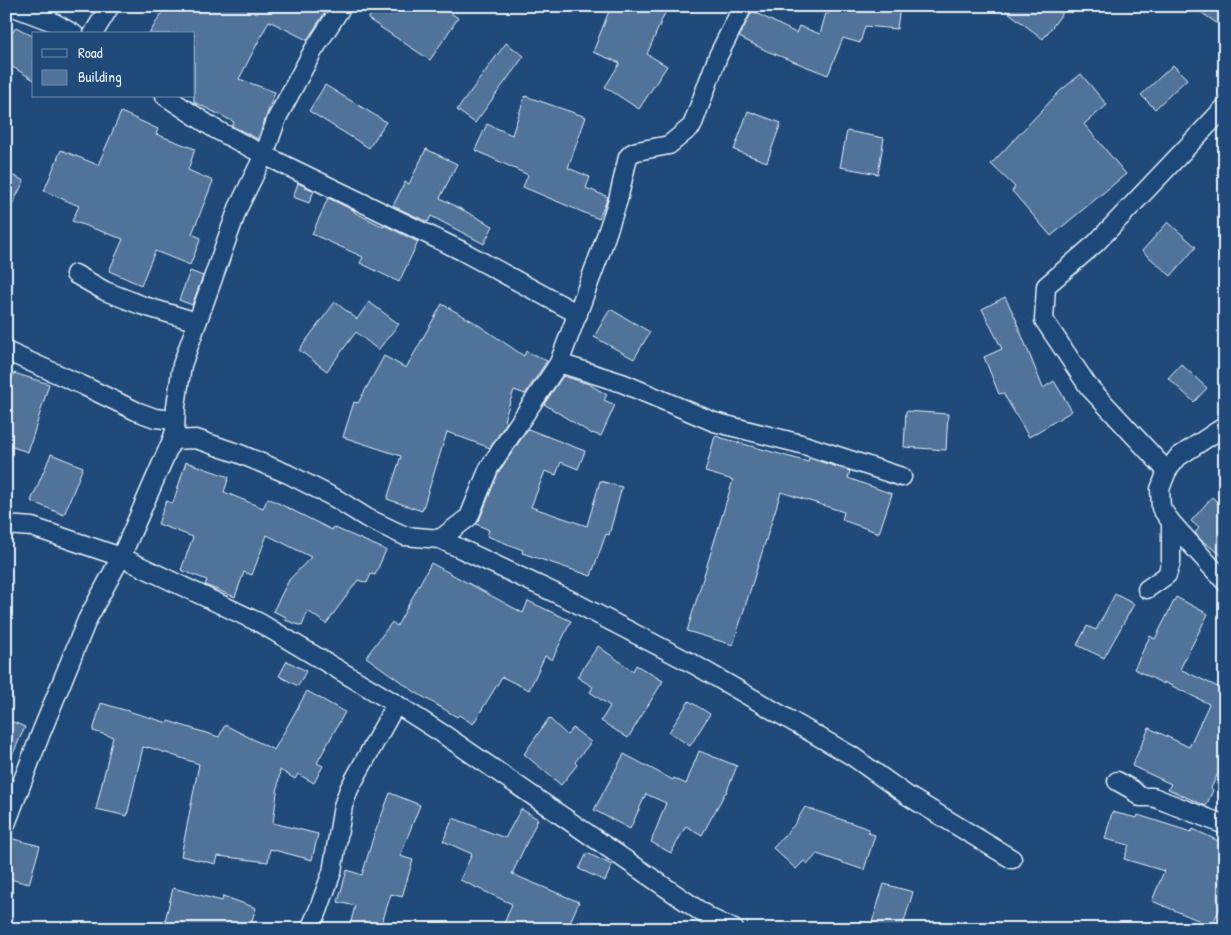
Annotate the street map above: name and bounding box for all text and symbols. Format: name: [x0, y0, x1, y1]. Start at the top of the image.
legend: [32, 32, 195, 98]
text: Road: [78, 42, 103, 63]
text: Building: [78, 66, 122, 87]

